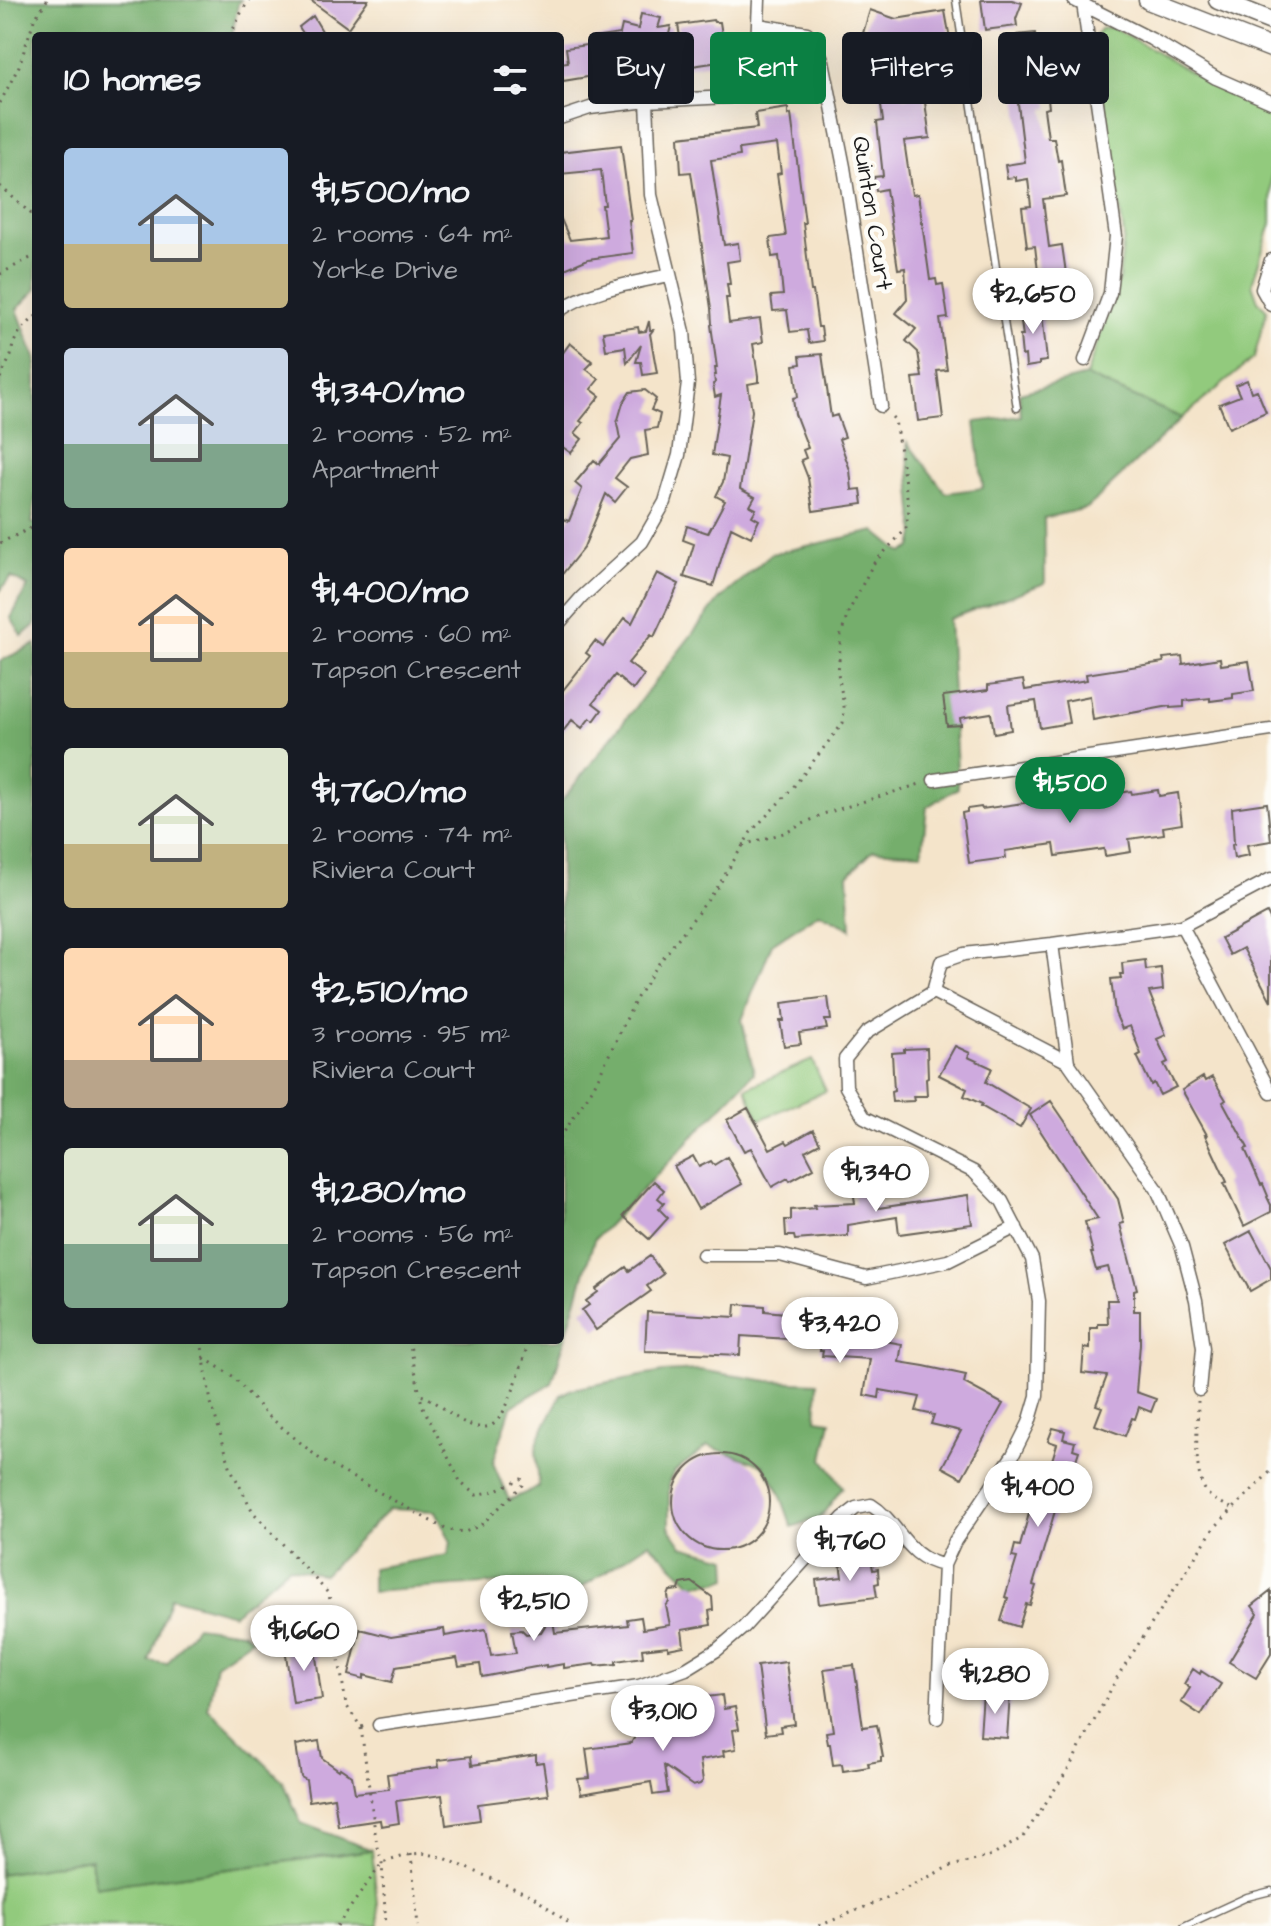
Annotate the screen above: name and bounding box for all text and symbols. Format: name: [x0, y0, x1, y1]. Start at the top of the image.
chip: Buy: [588, 32, 694, 104]
chip: Rent: [710, 32, 826, 104]
chip: Filters: [842, 32, 982, 104]
chip: New: [998, 32, 1109, 104]
text: 10 homes: [64, 56, 201, 104]
icon: filters: [488, 58, 532, 102]
street label: Quinton Court: [843, 134, 901, 293]
text: $1,500/mo: [312, 168, 469, 216]
icon: home: [128, 180, 224, 276]
text: 2 rooms · 64 m²: [312, 216, 513, 252]
text: Yorke Drive: [312, 252, 458, 288]
pin: $2,650: [968, 268, 1098, 336]
text: $2,650: [990, 276, 1076, 312]
text: $1,340/mo: [312, 368, 464, 416]
icon: home: [128, 380, 224, 476]
text: 2 rooms · 52 m²: [312, 416, 512, 452]
text: Apartment: [312, 452, 439, 488]
text: $1,400/mo: [312, 568, 468, 616]
icon: home: [128, 580, 224, 676]
text: 2 rooms · 60 m²: [312, 616, 512, 652]
text: Tapson Crescent: [312, 652, 521, 688]
pin: $1,500: [1005, 757, 1135, 825]
text: $1,500: [1033, 765, 1107, 801]
text: $1,760/mo: [312, 768, 466, 816]
icon: home: [128, 780, 224, 876]
text: 2 rooms · 74 m²: [312, 816, 513, 852]
text: Riviera Court: [312, 852, 475, 888]
text: $2,510/mo: [312, 968, 467, 1016]
icon: home: [128, 980, 224, 1076]
text: 3 rooms · 95 m²: [312, 1016, 511, 1052]
text: Riviera Court: [312, 1052, 475, 1088]
pin: $1,340: [811, 1146, 941, 1214]
text: $1,340: [841, 1154, 911, 1190]
text: $1,280/mo: [312, 1168, 465, 1216]
icon: home: [128, 1180, 224, 1276]
text: 2 rooms · 56 m²: [312, 1216, 514, 1252]
text: Tapson Crescent: [312, 1252, 521, 1288]
pin: $3,420: [775, 1297, 905, 1365]
text: $3,420: [799, 1305, 881, 1341]
pin: $1,400: [973, 1461, 1103, 1529]
text: $1,400: [1002, 1469, 1074, 1505]
pin: $1,760: [785, 1515, 915, 1583]
text: $1,760: [814, 1523, 886, 1559]
pin: $2,510: [469, 1575, 599, 1643]
text: $2,510: [498, 1583, 570, 1619]
pin: $1,660: [239, 1605, 369, 1673]
text: $1,660: [268, 1613, 340, 1649]
pin: $1,280: [930, 1648, 1060, 1716]
text: $1,280: [960, 1656, 1030, 1692]
pin: $3,010: [598, 1685, 728, 1753]
text: $3,010: [629, 1693, 697, 1729]

